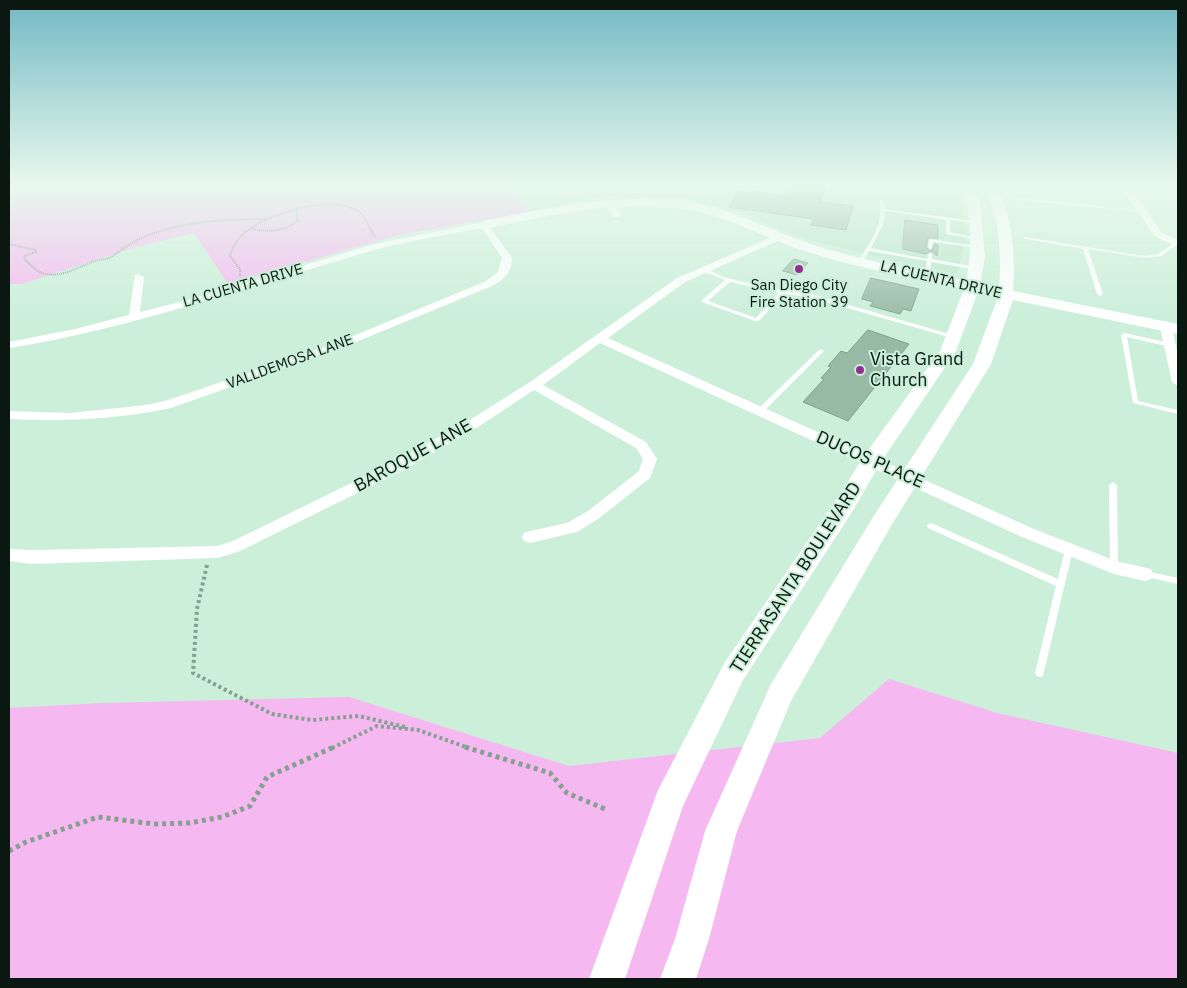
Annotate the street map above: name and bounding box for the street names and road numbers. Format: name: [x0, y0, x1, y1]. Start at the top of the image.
street label: LA CUENTA DRIVE: [879, 257, 1003, 303]
street label: LA CUENTA DRIVE: [181, 260, 305, 312]
street label: VALLDEMOSA LANE: [224, 331, 356, 393]
street label: BAROQUE LANE: [350, 415, 476, 497]
street label: DUCOS PLACE: [813, 427, 927, 493]
street label: TIERRASANTA BOULEVARD: [726, 478, 866, 678]

